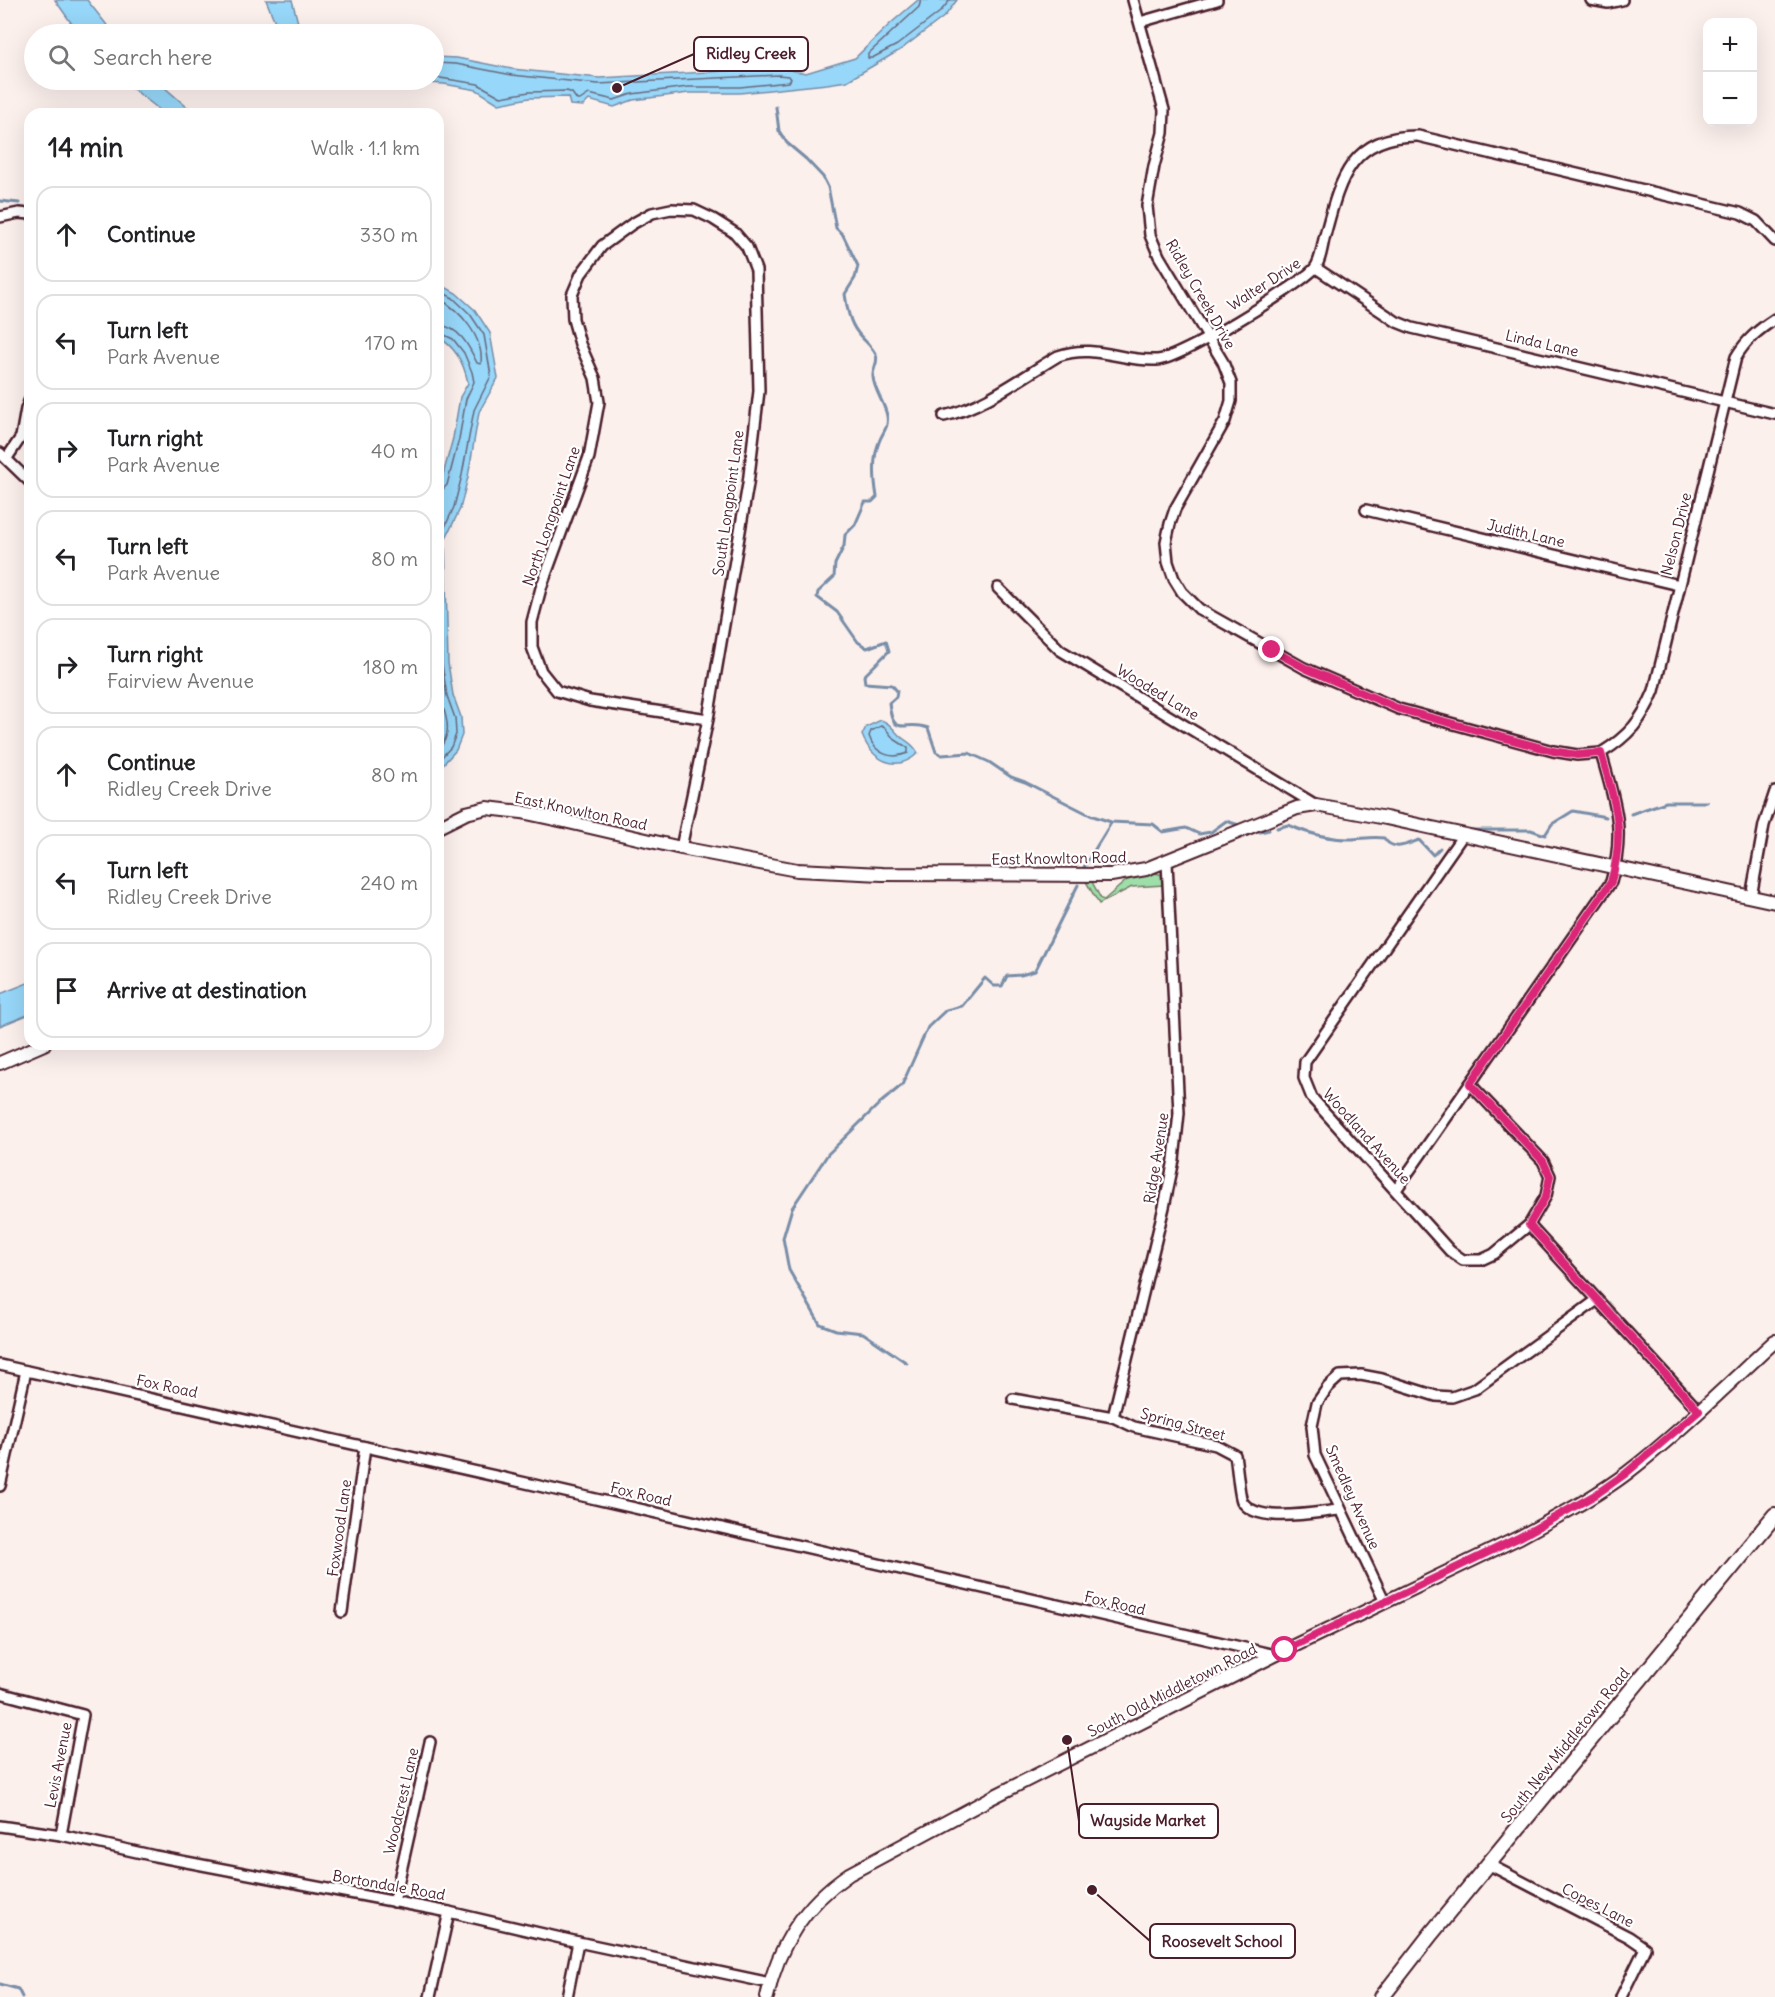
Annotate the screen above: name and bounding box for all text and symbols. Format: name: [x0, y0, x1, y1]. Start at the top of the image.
map controls: [1703, 18, 1757, 126]
button: +: [1703, 18, 1757, 72]
search box: [24, 24, 444, 90]
callout: Ridley Creek: [694, 37, 808, 71]
icon: search: [45, 41, 78, 74]
text: Search here: [93, 43, 212, 71]
text: Ridley Creek: [706, 43, 796, 64]
button: −: [1703, 72, 1757, 126]
text: 14 min: [48, 131, 123, 164]
text: Walk · 1.1 km: [311, 135, 420, 160]
icon: ahead: [50, 218, 83, 251]
text: Continue: [107, 220, 196, 248]
text: 330 m: [360, 222, 418, 247]
street label: Ridley Creek Drive: [1162, 236, 1240, 352]
street label: Walter Drive: [1224, 253, 1304, 315]
text: Turn left: [107, 316, 188, 344]
street label: Linda Lane: [1504, 325, 1580, 361]
icon: left: [50, 326, 83, 359]
text: 170 m: [365, 330, 418, 355]
text: Park Avenue: [107, 344, 220, 369]
text: Turn right: [107, 424, 203, 452]
street label: South Longpoint Lane: [708, 429, 748, 577]
icon: right: [50, 434, 83, 467]
text: 40 m: [371, 438, 418, 463]
street label: North Longpoint Lane: [518, 444, 584, 588]
text: Park Avenue: [107, 452, 220, 477]
street label: Nelson Drive: [1657, 491, 1695, 577]
street label: Judith Lane: [1485, 515, 1567, 551]
text: Turn left: [107, 532, 188, 560]
icon: left: [50, 542, 83, 575]
text: 80 m: [371, 546, 418, 571]
text: Park Avenue: [107, 560, 220, 585]
route end: [1258, 636, 1284, 662]
text: Turn right: [107, 640, 203, 668]
icon: right: [50, 650, 83, 683]
text: 180 m: [363, 654, 418, 679]
street label: Wooded Lane: [1113, 660, 1203, 724]
text: Fairview Avenue: [107, 668, 254, 693]
text: Continue: [107, 748, 196, 776]
icon: ahead: [50, 758, 83, 791]
text: 80 m: [371, 762, 418, 787]
text: Ridley Creek Drive: [107, 776, 272, 801]
street label: East Knowlton Road: [513, 788, 649, 834]
street label: East Knowlton Road: [991, 847, 1127, 869]
text: Turn left: [107, 856, 188, 884]
icon: left: [50, 866, 83, 899]
text: 240 m: [360, 870, 418, 895]
text: Ridley Creek Drive: [107, 884, 272, 909]
icon: arrive: [50, 974, 83, 1007]
text: Arrive at destination: [107, 976, 307, 1004]
street label: Woodland Avenue: [1319, 1084, 1415, 1188]
street label: Ridge Avenue: [1139, 1111, 1173, 1205]
street label: Fox Road: [135, 1370, 200, 1402]
street label: Spring Street: [1139, 1404, 1227, 1444]
street label: Smedley Avenue: [1321, 1442, 1385, 1552]
street label: Foxwood Lane: [323, 1478, 355, 1578]
street label: Fox Road: [609, 1478, 674, 1510]
street label: Fox Road: [1083, 1587, 1148, 1619]
route start: [1271, 1636, 1297, 1662]
street label: South Old Middletown Road: [1084, 1639, 1260, 1741]
street label: South New Middletown Road: [1497, 1664, 1633, 1826]
street label: Levis Avenue: [40, 1720, 76, 1810]
street label: Woodcrest Lane: [379, 1746, 423, 1856]
callout: Wayside Market: [1079, 1804, 1218, 1838]
text: Wayside Market: [1090, 1810, 1206, 1831]
street label: Bortondale Road: [331, 1866, 447, 1904]
street label: Copes Lane: [1559, 1879, 1637, 1931]
callout: Roosevelt School: [1150, 1924, 1295, 1958]
text: Roosevelt School: [1162, 1931, 1282, 1951]

